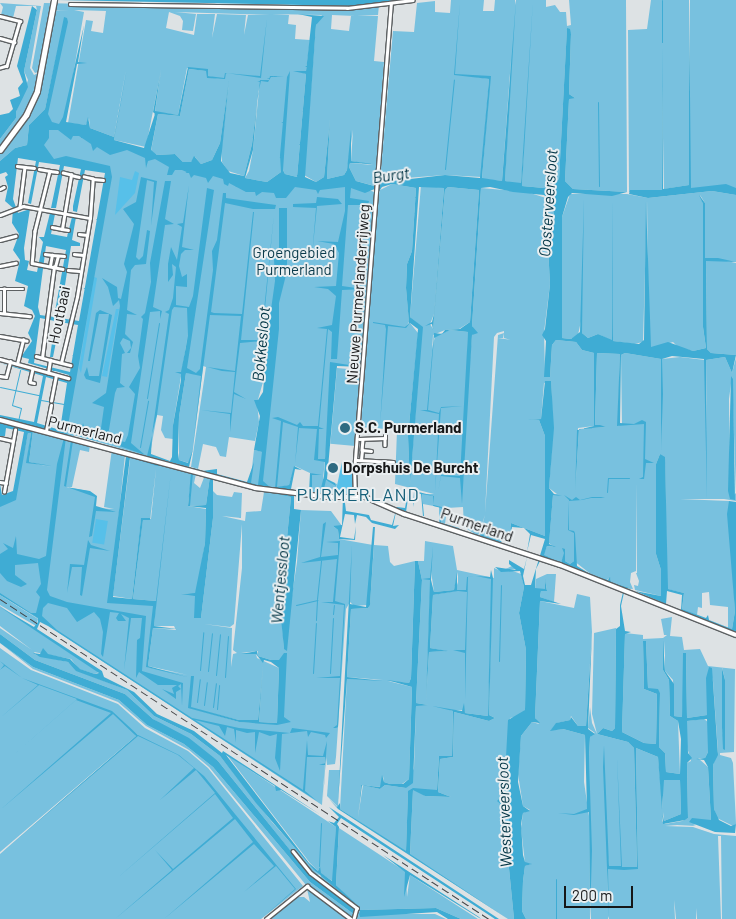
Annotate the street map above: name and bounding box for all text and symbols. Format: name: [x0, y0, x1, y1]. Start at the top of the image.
water label: Oosterveersloot: [535, 148, 561, 258]
water label: Burgt: [371, 163, 411, 187]
street label: Nieuwe Purmerlanderrijweg: [343, 204, 373, 384]
park label: Groengebied Purmerland: [252, 243, 336, 278]
street label: Houtbaai: [44, 284, 74, 346]
water label: Bokkesloot: [248, 306, 274, 382]
street label: Purmerland: [46, 412, 124, 448]
place label: S.C. Purmerland: [355, 419, 462, 437]
marker: S.C. Purmerland: [339, 422, 351, 434]
place label: Dorpshuis De Burcht: [343, 459, 479, 477]
marker: Dorpshuis De Burcht: [327, 462, 339, 474]
district label: PURMERLAND: [295, 483, 421, 505]
street label: Purmerland: [438, 504, 516, 546]
water label: Wentjessloot: [267, 535, 293, 625]
water label: Westerveersloot: [492, 756, 516, 868]
scale bar: [566, 876, 635, 908]
text: 200 m: [572, 886, 612, 904]

